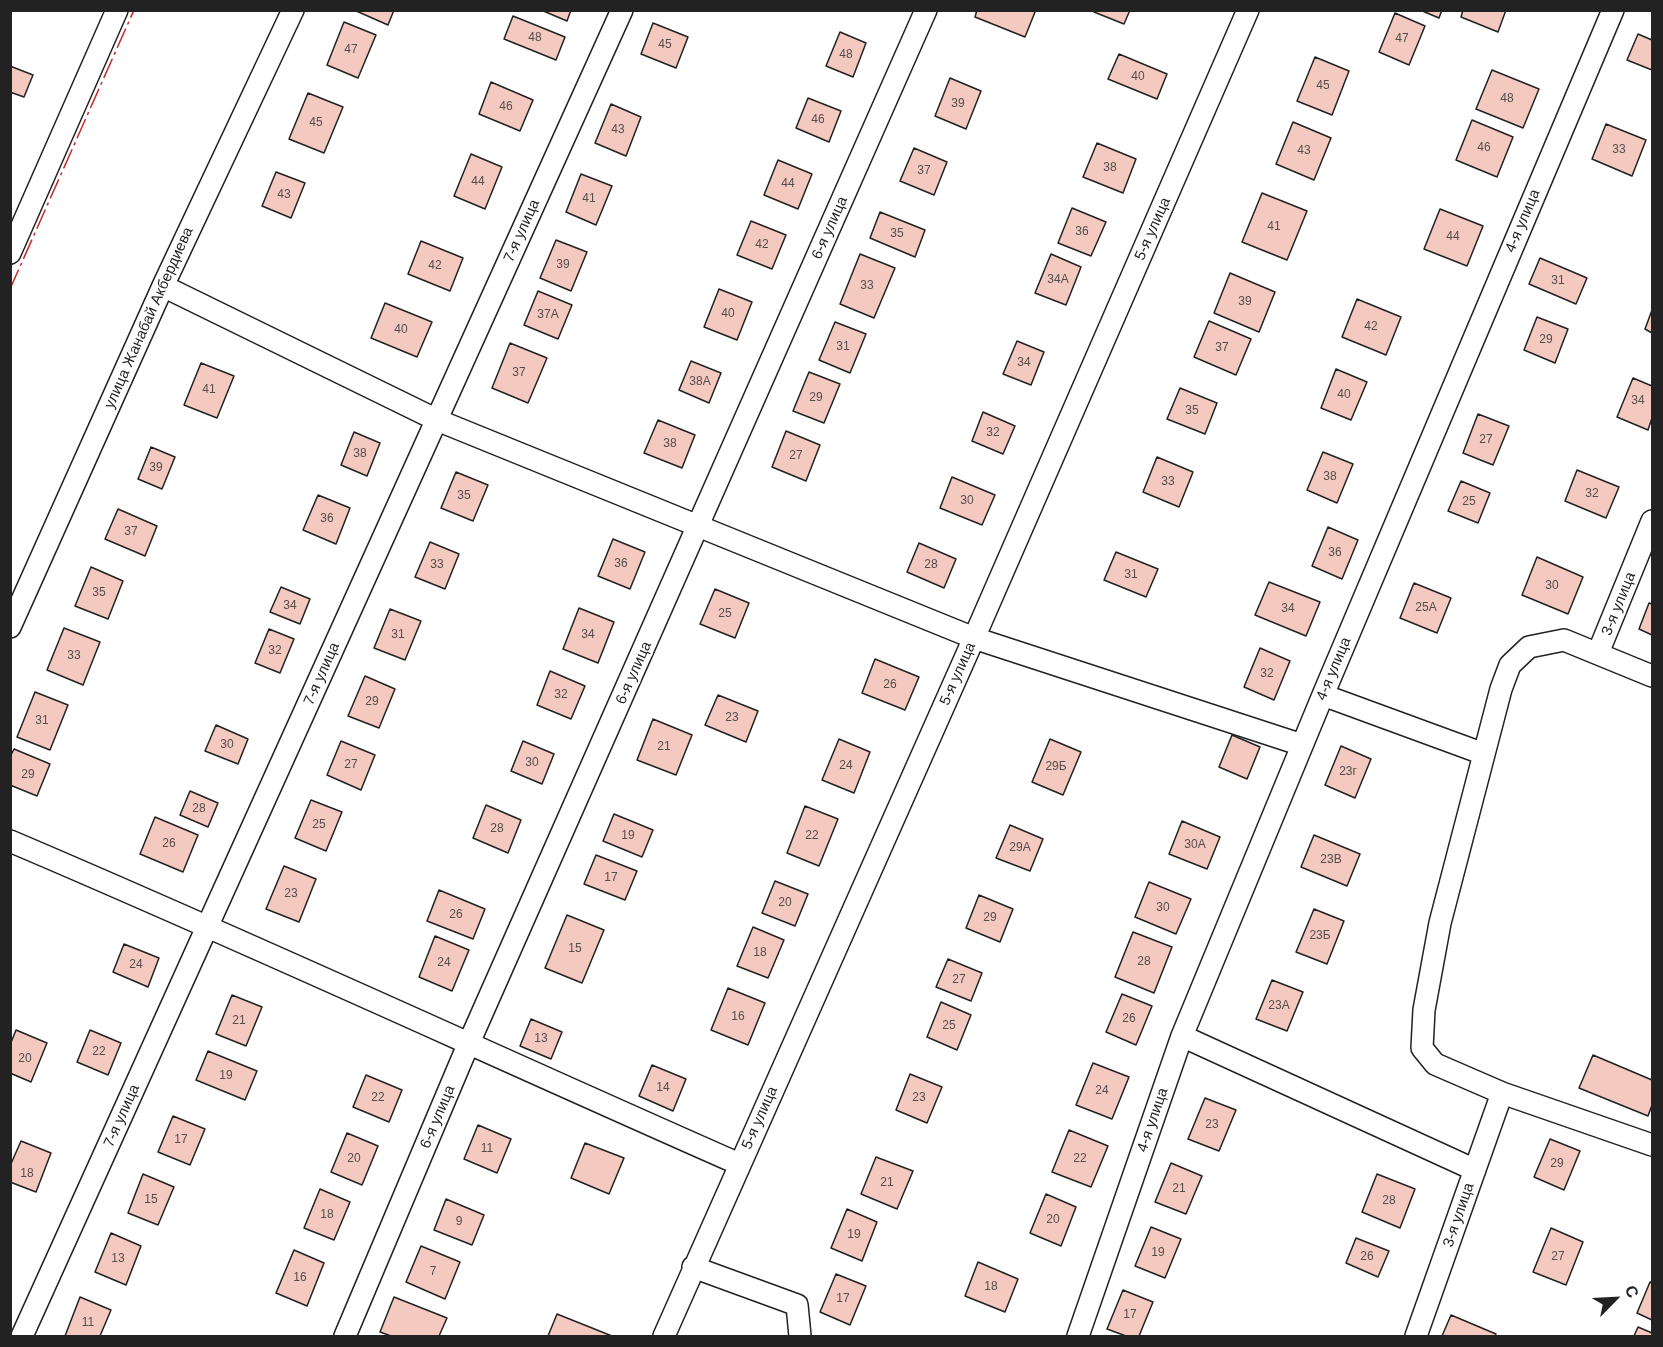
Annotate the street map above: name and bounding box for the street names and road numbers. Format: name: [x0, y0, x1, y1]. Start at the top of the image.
street label: 4-я улица: [1502, 187, 1544, 255]
street label: 6-я улица: [808, 194, 852, 262]
street label: 5-я улица: [1131, 195, 1175, 263]
street label: 7-я улица: [500, 197, 544, 265]
street label: улица Жанабай Акбердиева: [101, 224, 197, 412]
street label: 3-я улица: [1598, 570, 1640, 638]
street label: 4-я улица: [1313, 635, 1355, 703]
street label: 6-я улица: [612, 639, 656, 707]
street label: 7-я улица: [300, 640, 344, 708]
street label: 5-я улица: [936, 640, 980, 708]
street label: 7-я улица: [100, 1082, 144, 1150]
street label: 6-я улица: [417, 1083, 459, 1151]
street label: 5-я улица: [738, 1084, 782, 1152]
street label: 4-я улица: [1134, 1085, 1172, 1155]
street label: 3-я улица: [1440, 1180, 1478, 1250]

